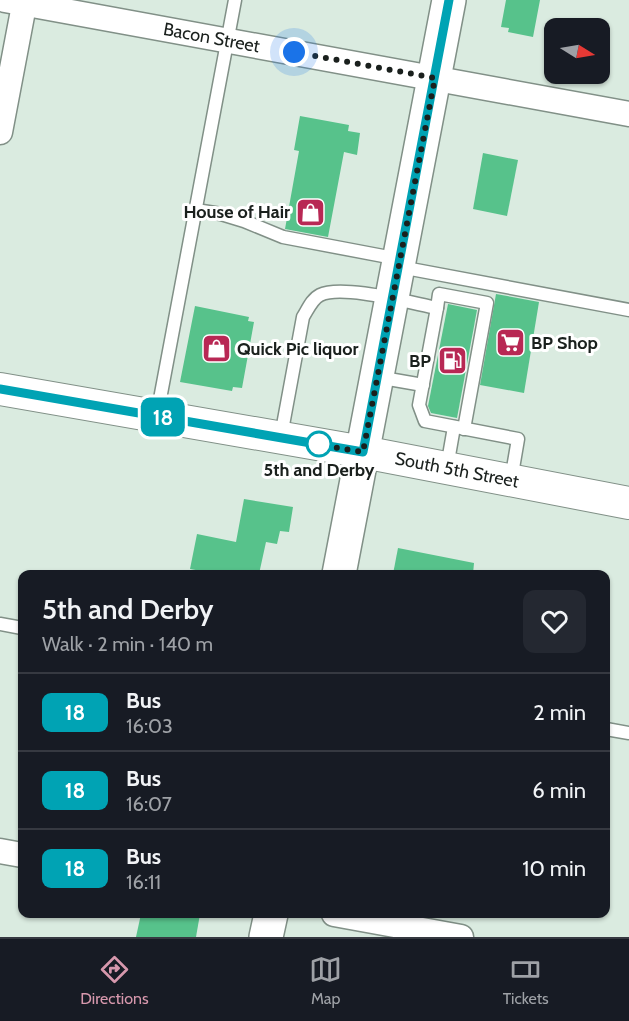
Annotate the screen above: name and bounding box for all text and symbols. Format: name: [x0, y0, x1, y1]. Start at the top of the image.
street label: Bacon Street: [162, 18, 262, 57]
north arrow: [544, 18, 610, 84]
map controls: [544, 18, 610, 84]
your location: [279, 37, 309, 67]
shop icon: House of Hair: [295, 196, 327, 228]
place label: House of Hair: [183, 201, 290, 223]
supermarket icon: BP Shop: [494, 327, 526, 359]
place label: BP Shop: [531, 332, 598, 354]
shop icon: Quick Pic liquor: [200, 333, 232, 365]
place label: Quick Pic liquor: [237, 338, 359, 360]
fuel station icon: BP: [436, 345, 468, 377]
place label: BP: [409, 350, 431, 372]
line badge: 18: [136, 398, 190, 436]
text: 18: [153, 405, 173, 430]
marker: 5th and Derby: [306, 431, 332, 457]
street label: South 5th Street: [393, 447, 521, 493]
place label: 5th and Derby: [264, 459, 375, 481]
button: heart: [523, 590, 586, 653]
text: 5th and Derby: [42, 592, 213, 626]
text: Walk · 2 min · 140 m: [42, 632, 213, 656]
text: Bus: [126, 687, 161, 714]
text: 2 min: [533, 699, 586, 726]
text: 18: [65, 700, 85, 725]
text: 16:03: [126, 714, 173, 738]
text: Bus: [126, 765, 161, 792]
text: 6 min: [532, 777, 586, 804]
text: 18: [65, 778, 85, 803]
text: 16:07: [126, 792, 172, 816]
text: Bus: [126, 843, 161, 870]
text: 10 min: [522, 855, 586, 882]
text: 18: [65, 856, 85, 881]
text: 16:11: [126, 870, 161, 894]
tab: Directions: [80, 953, 149, 1008]
tab: Map: [309, 953, 342, 1008]
tab: Tickets: [503, 953, 549, 1008]

